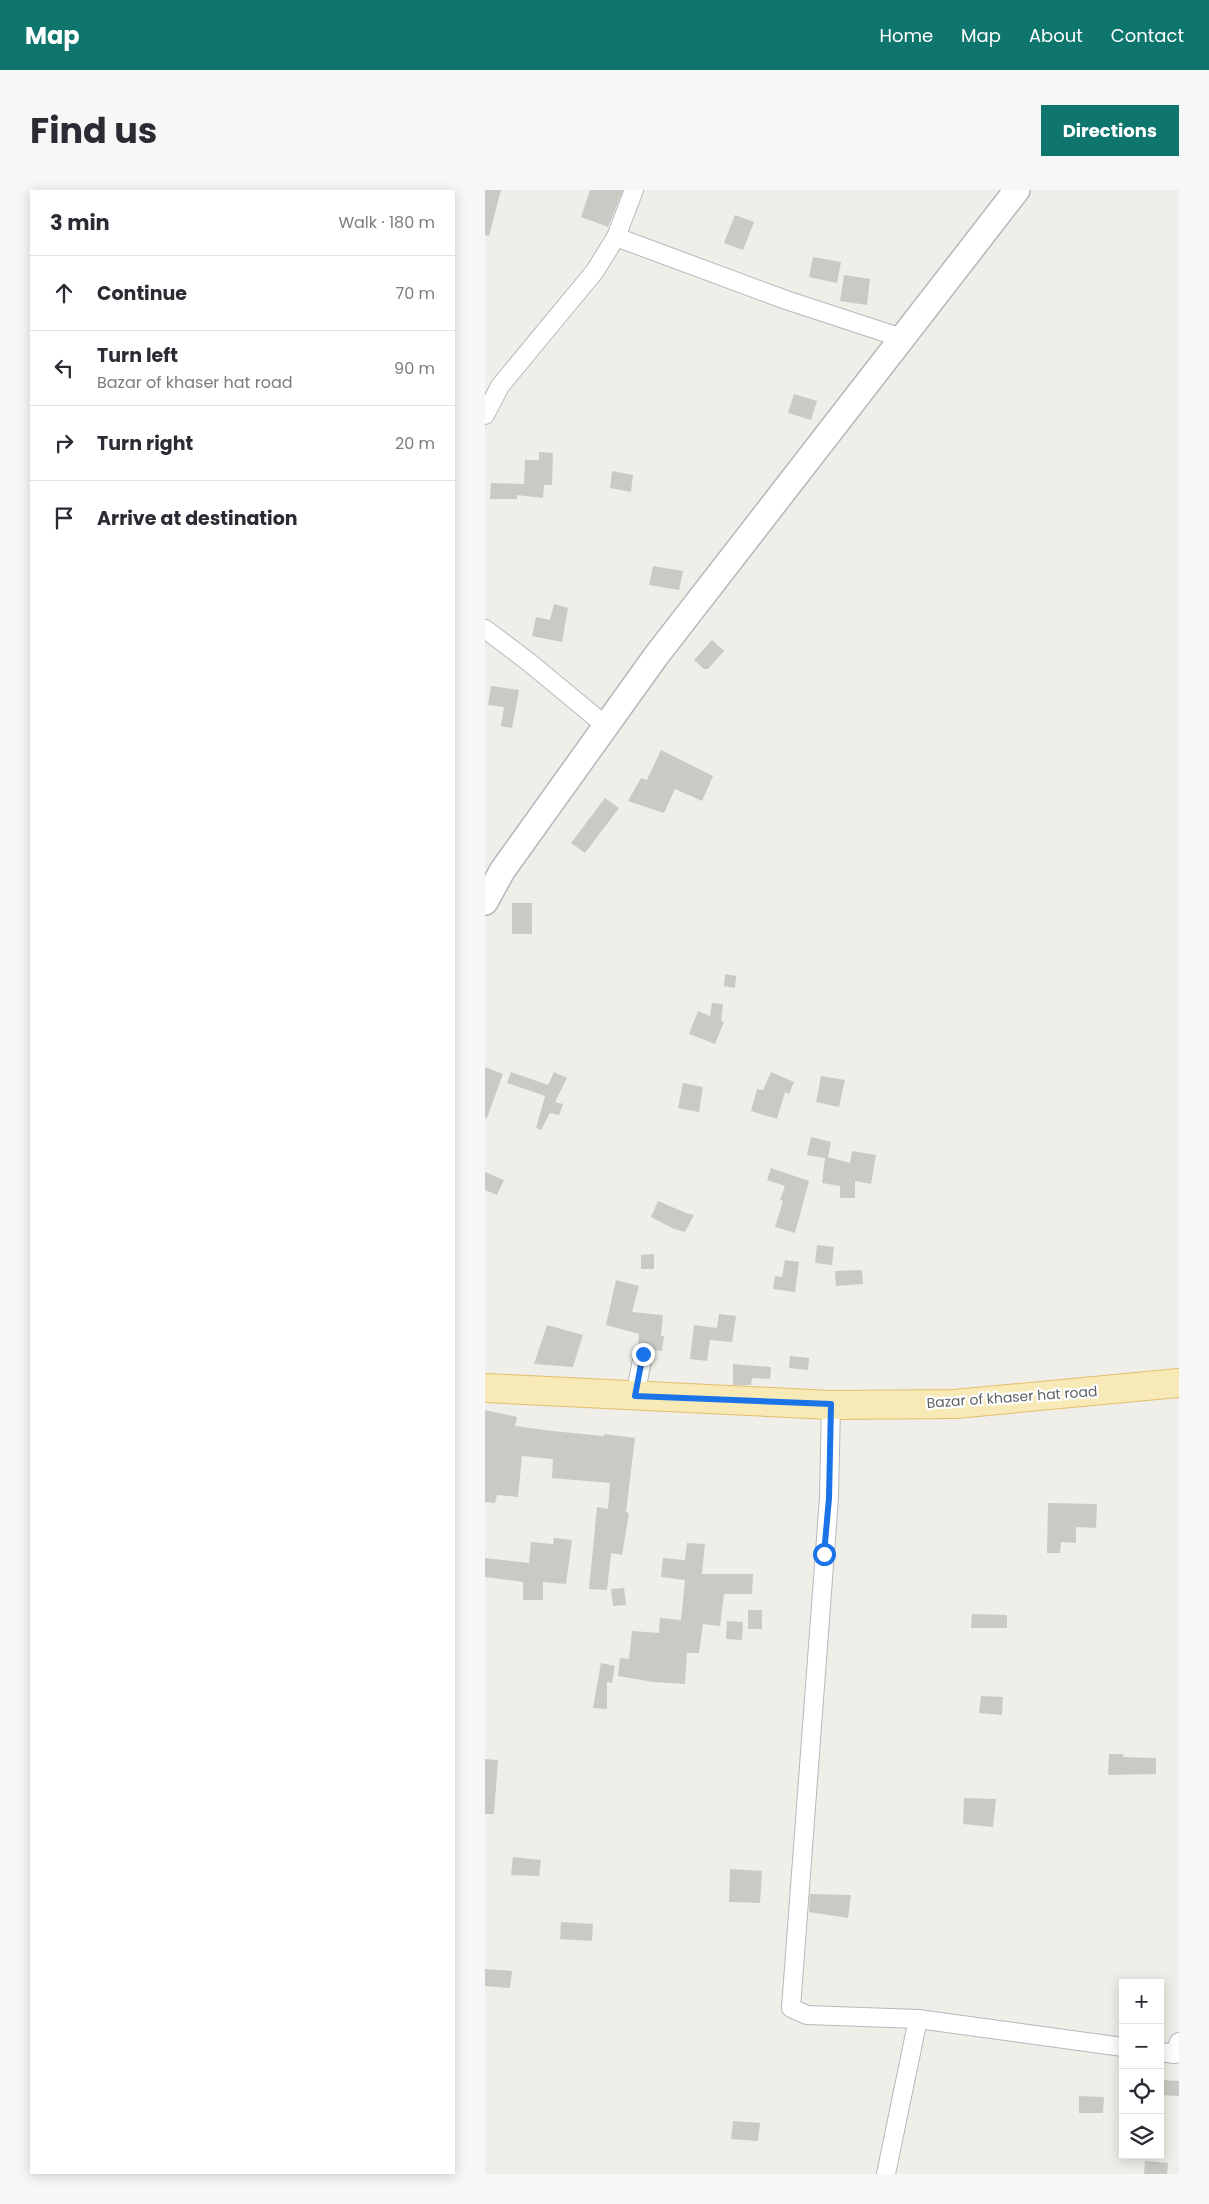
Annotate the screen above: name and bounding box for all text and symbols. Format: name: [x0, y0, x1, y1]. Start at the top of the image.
text: Map: [25, 19, 80, 52]
text: Home: [879, 23, 933, 48]
text: Map: [961, 23, 1001, 48]
text: About: [1029, 23, 1083, 48]
text: Contact: [1111, 23, 1184, 48]
button: Directions: [1041, 105, 1179, 156]
text: Find us: [30, 106, 157, 155]
text: 3 min: [50, 208, 110, 237]
text: Walk · 180 m: [338, 211, 435, 234]
icon: ahead: [50, 279, 78, 307]
text: Continue: [97, 280, 187, 307]
text: 70 m: [395, 282, 435, 305]
text: Turn left: [97, 342, 178, 369]
icon: left: [50, 354, 78, 382]
text: 90 m: [394, 357, 435, 380]
text: Bazar of khaser hat road: [97, 371, 293, 394]
icon: right: [50, 429, 78, 457]
text: Turn right: [97, 430, 193, 457]
text: 20 m: [395, 432, 435, 455]
icon: arrive: [50, 504, 78, 532]
text: Arrive at destination: [97, 505, 298, 532]
route end: [632, 1343, 655, 1366]
street label: Bazar of khaser hat road: [926, 1381, 1098, 1413]
route start: [813, 1543, 836, 1566]
map controls: [1119, 1979, 1164, 2159]
button: +: [1119, 1979, 1164, 2024]
button: −: [1119, 2024, 1164, 2069]
button: locate: [1119, 2069, 1164, 2114]
button: layers: [1119, 2114, 1164, 2159]

